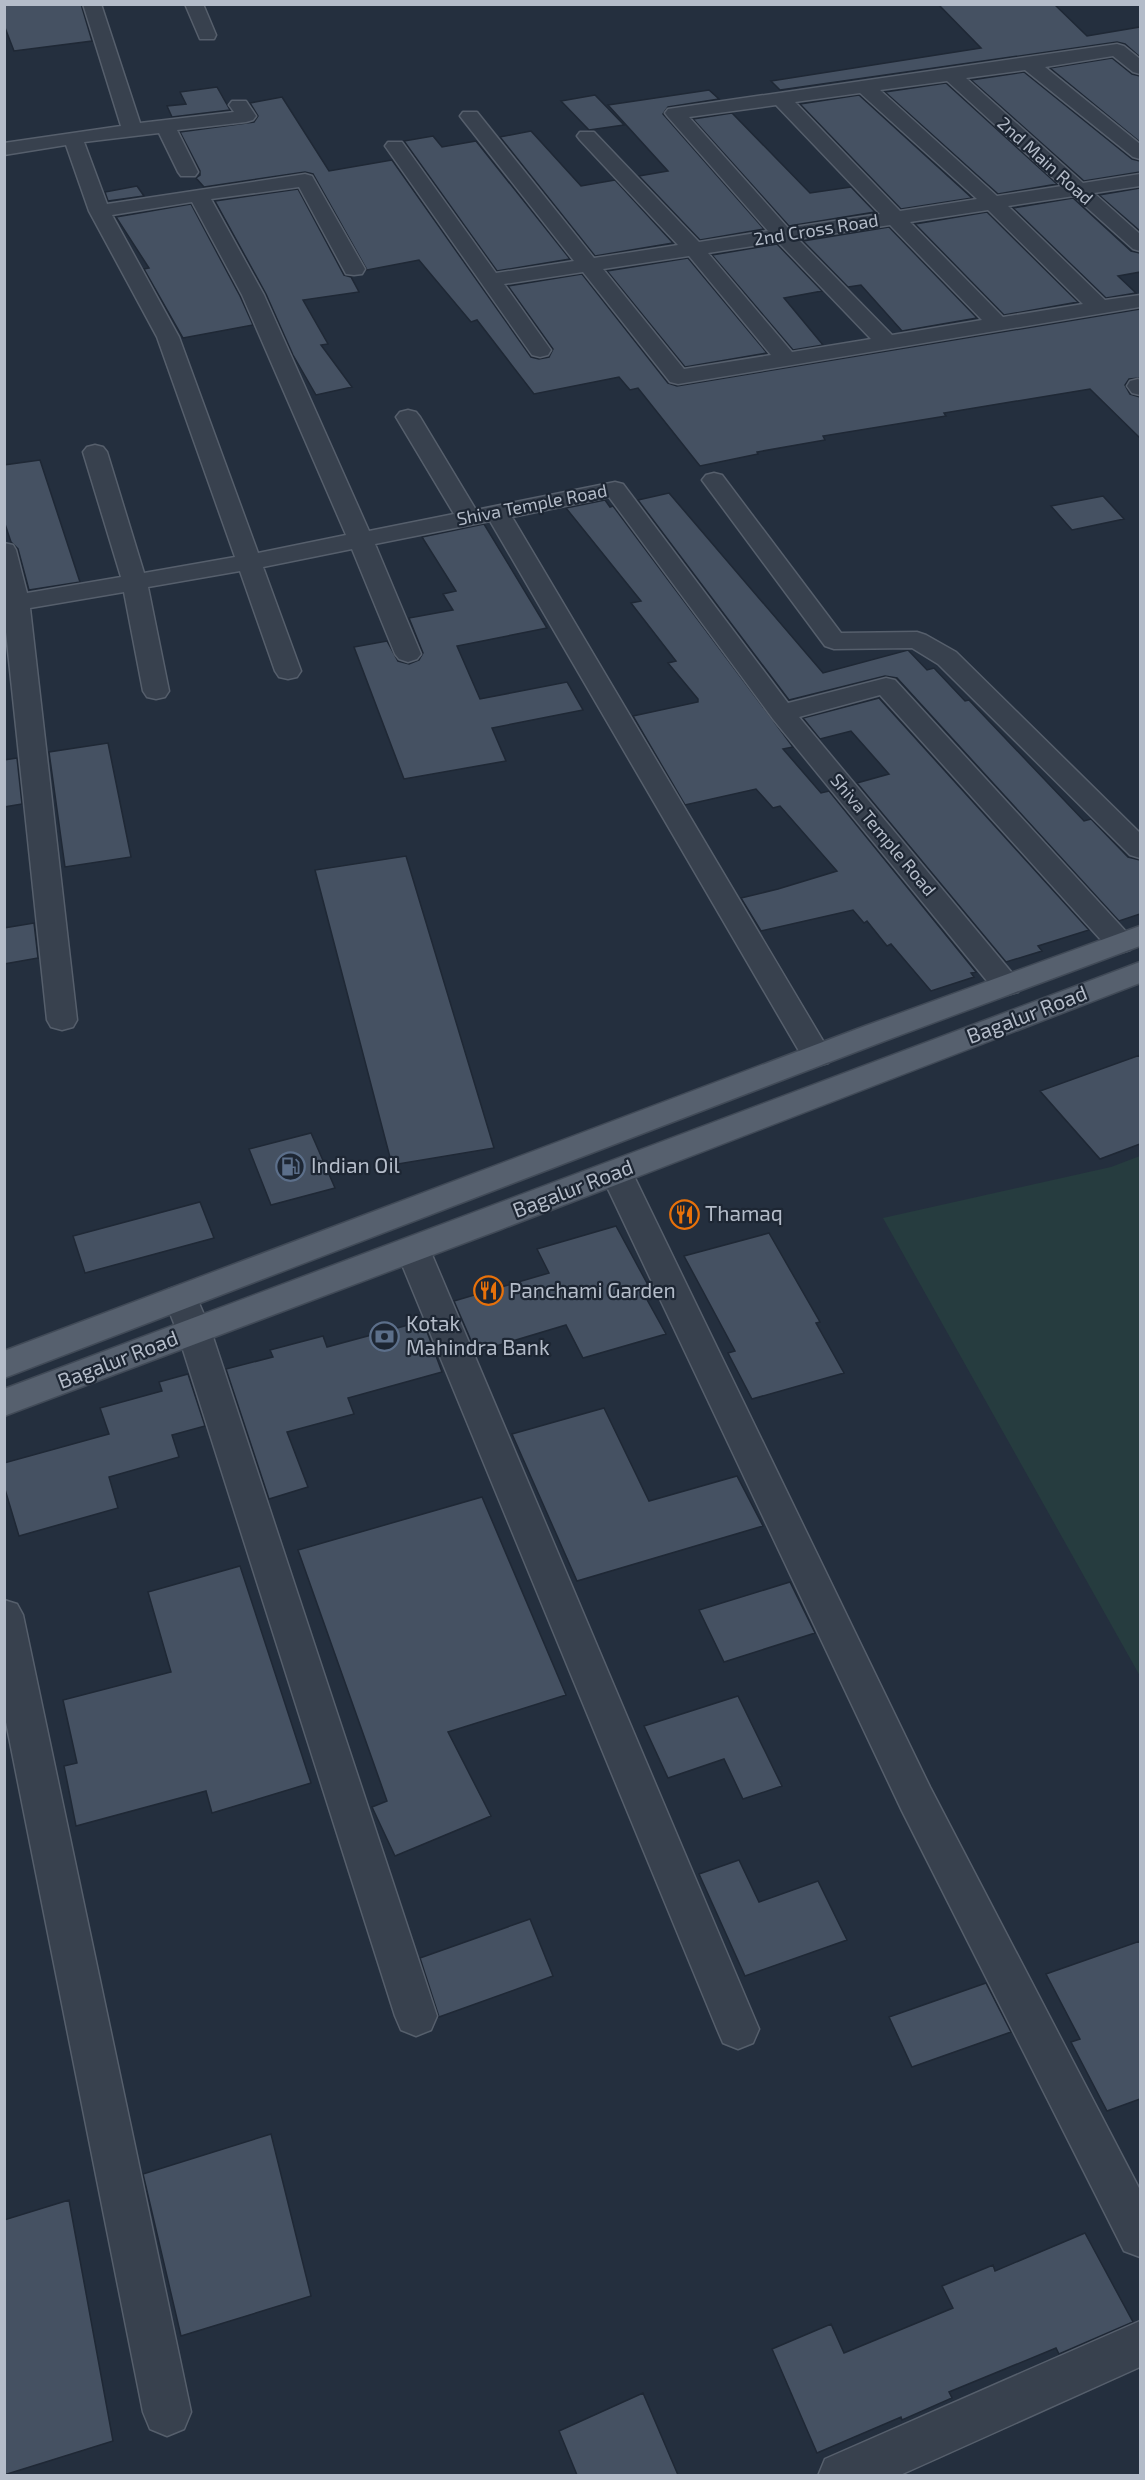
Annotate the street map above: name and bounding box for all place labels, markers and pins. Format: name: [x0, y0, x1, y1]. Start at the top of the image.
fuel station icon: Indian Oil: [274, 1150, 306, 1182]
place label: Indian Oil: [311, 1152, 401, 1177]
restaurant icon: Thamaq: [668, 1198, 700, 1230]
place label: Thamaq: [705, 1200, 783, 1225]
restaurant icon: Panchami Garden: [472, 1275, 504, 1307]
place label: Panchami Garden: [509, 1277, 676, 1302]
place label: Kotak Mahindra Bank: [406, 1310, 550, 1359]
bank icon: Kotak Mahindra Bank: [369, 1320, 401, 1352]

